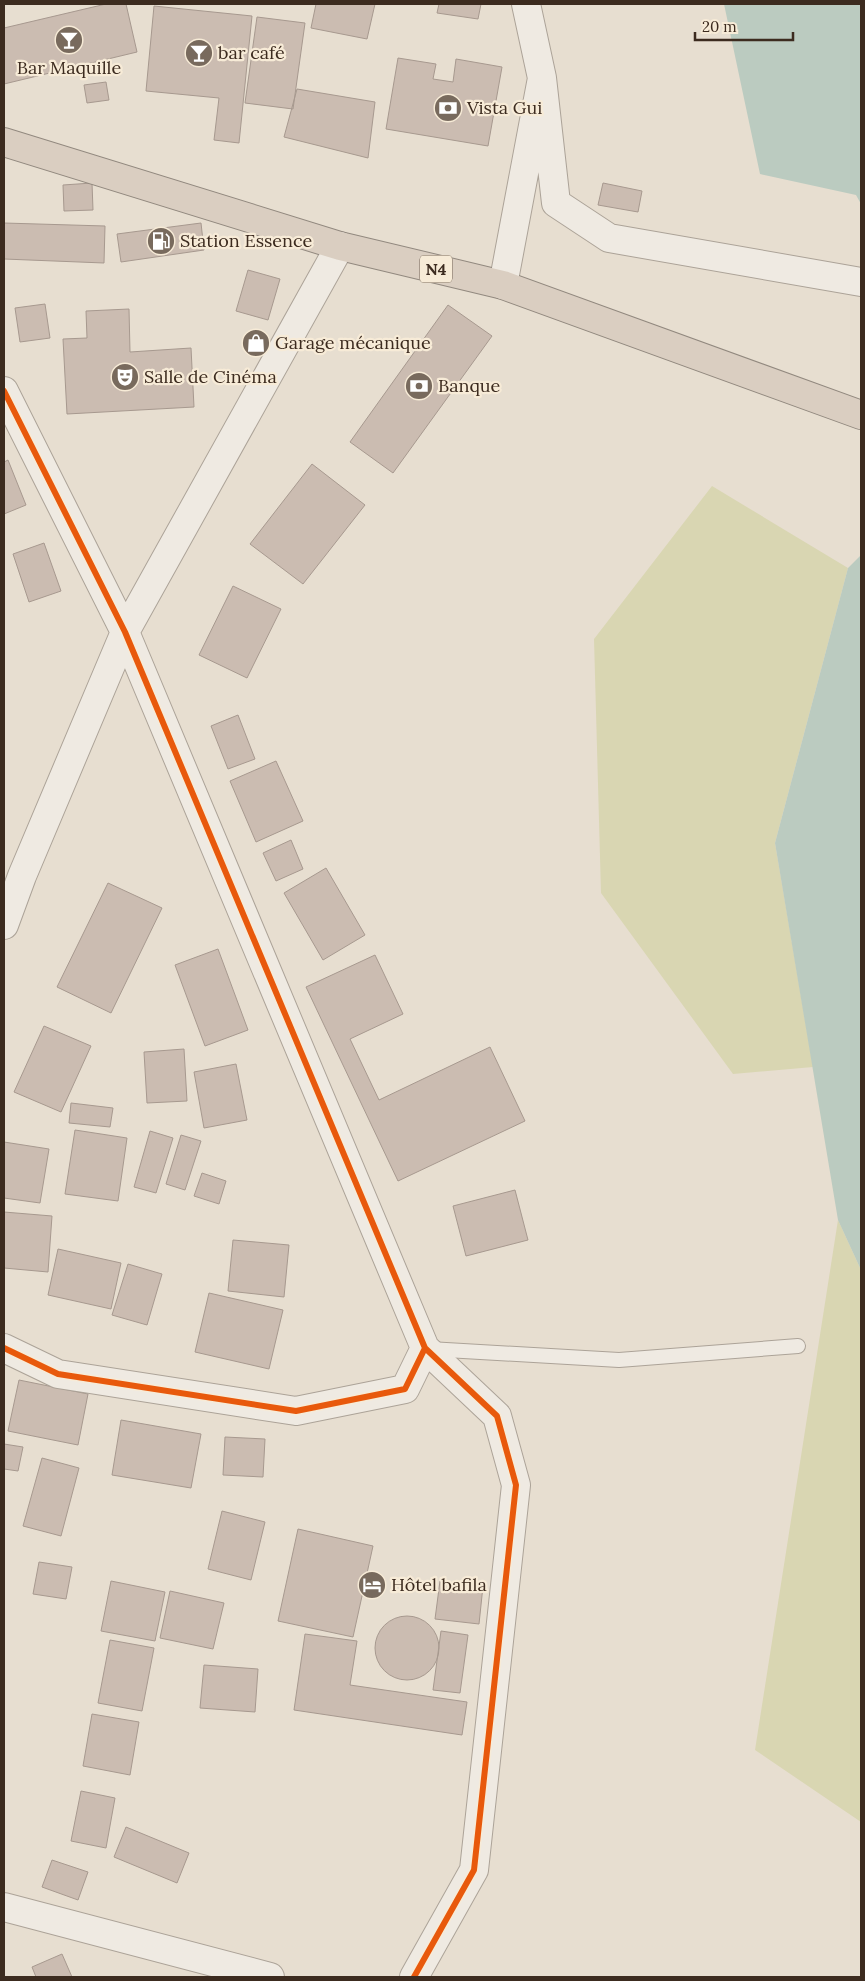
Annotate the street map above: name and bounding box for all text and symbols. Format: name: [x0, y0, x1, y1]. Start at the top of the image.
scale bar: [695, 10, 792, 42]
text: 20 m: [702, 17, 737, 36]
bar icon: Bar Maquille: [54, 25, 84, 55]
bar icon: bar café: [184, 38, 214, 68]
place label: bar café: [218, 41, 285, 64]
place label: Bar Maquille: [17, 56, 121, 79]
bank icon: Vista Gui: [433, 93, 463, 123]
place label: Vista Gui: [466, 96, 542, 119]
fuel station icon: Station Essence: [146, 226, 176, 256]
place label: Station Essence: [180, 229, 313, 252]
road number: N4: [420, 255, 452, 282]
shop icon: Garage mécanique: [241, 328, 271, 358]
place label: Garage mécanique: [275, 331, 431, 354]
theatre icon: Salle de Cinéma: [110, 362, 140, 392]
place label: Salle de Cinéma: [144, 365, 277, 388]
bank icon: Banque: [404, 371, 434, 401]
place label: Banque: [438, 374, 501, 397]
hotel icon: Hôtel bafila: [357, 1570, 387, 1600]
place label: Hôtel bafila: [391, 1573, 487, 1596]

